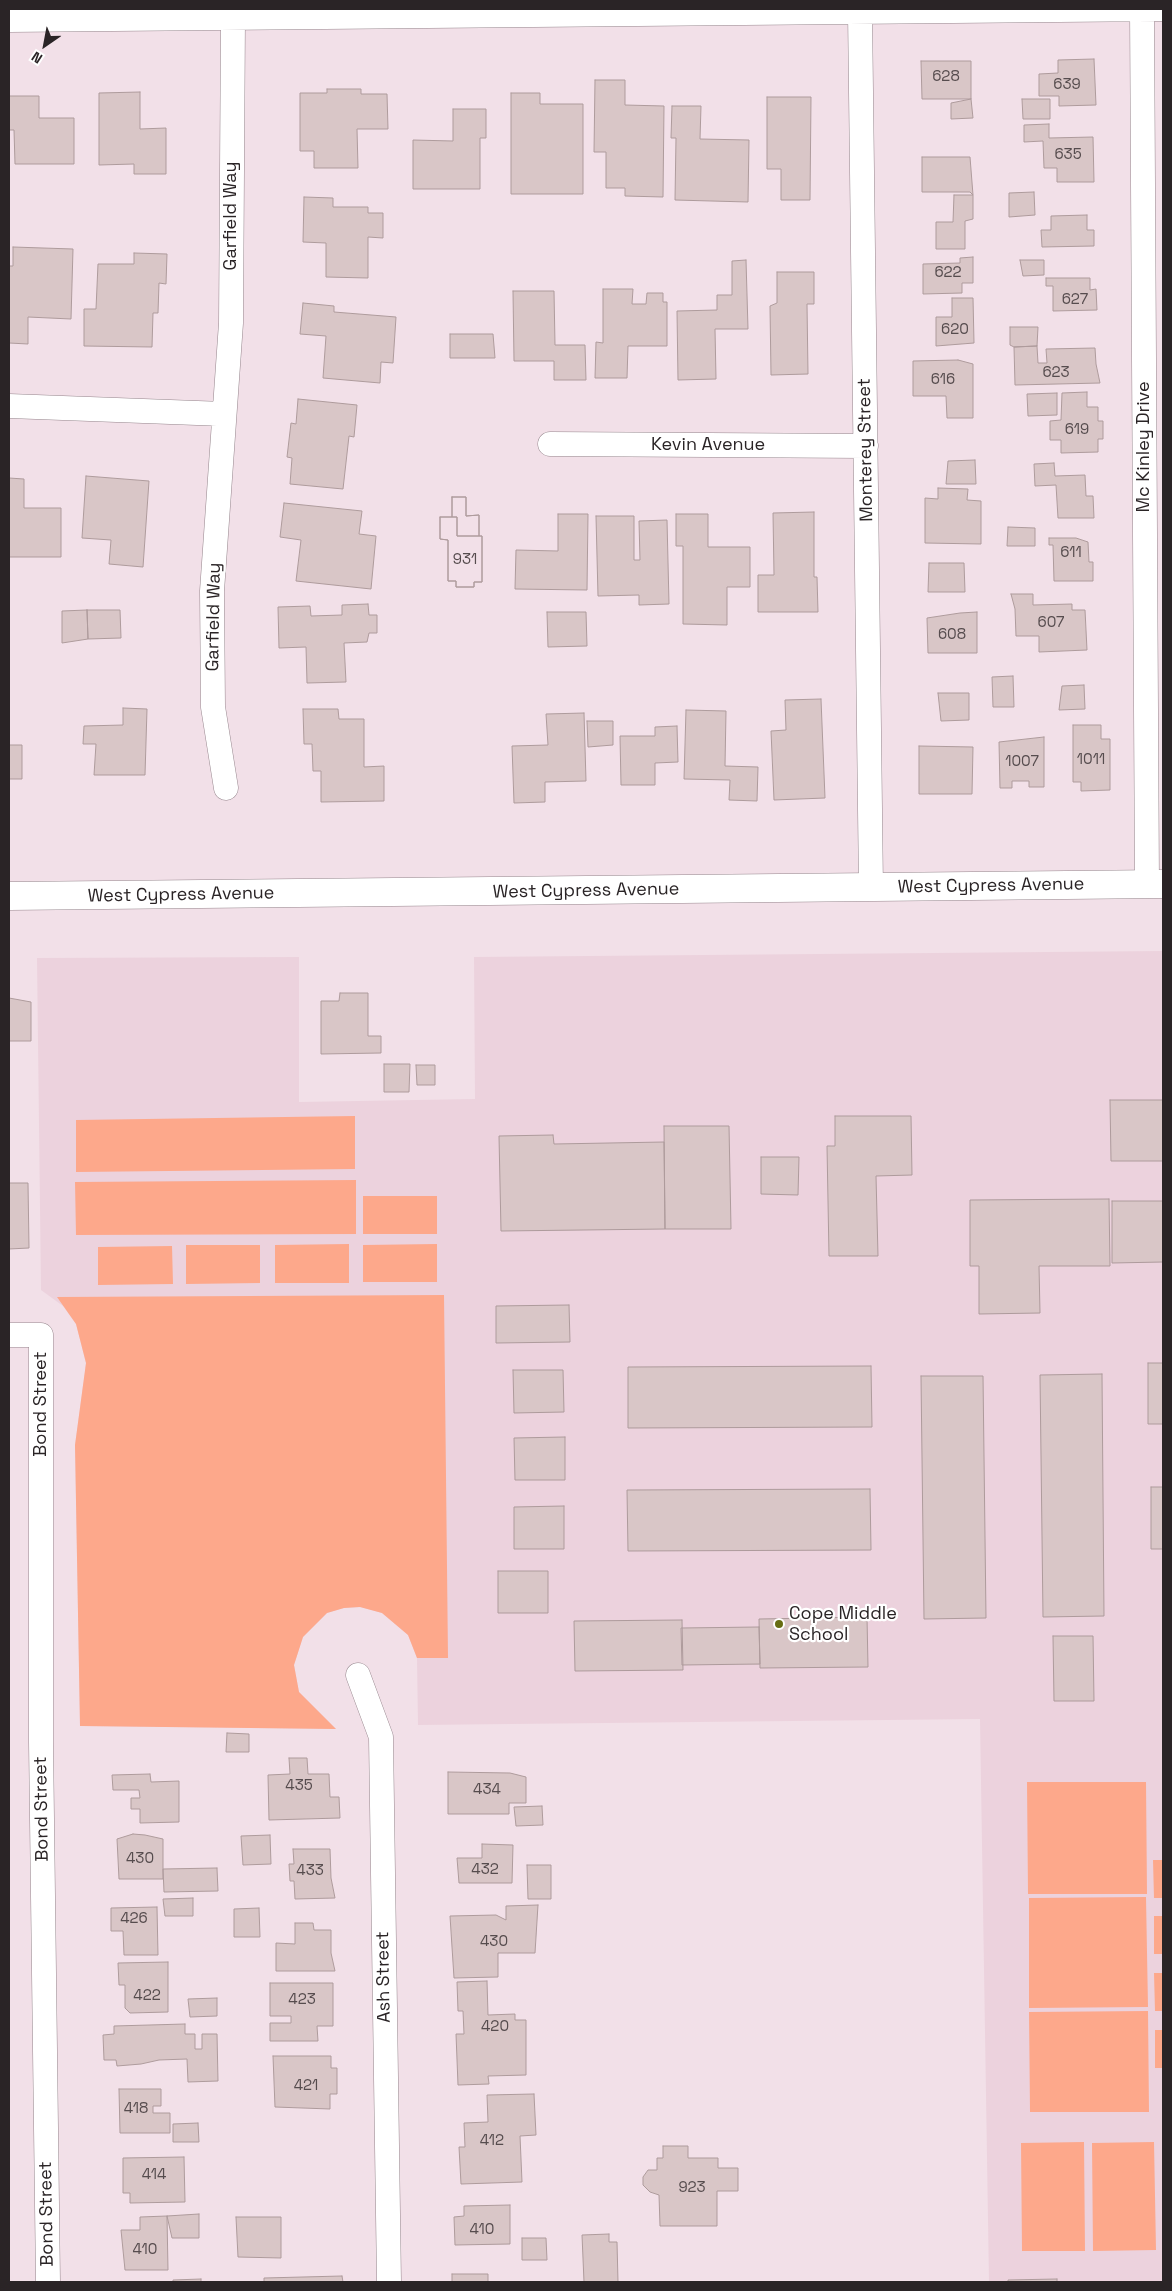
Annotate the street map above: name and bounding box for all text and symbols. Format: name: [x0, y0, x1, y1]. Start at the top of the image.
north arrow: [20, 20, 70, 70]
text: N: [28, 47, 46, 68]
house number: 628: [932, 68, 960, 86]
house number: 639: [1053, 76, 1081, 94]
house number: 635: [1054, 146, 1082, 164]
street label: Garfield Way: [220, 162, 242, 270]
house number: 622: [934, 264, 962, 282]
house number: 627: [1062, 291, 1088, 309]
house number: 620: [941, 321, 969, 339]
house number: 623: [1042, 364, 1070, 382]
house number: 616: [931, 371, 955, 389]
street label: Monterey Street: [854, 378, 878, 522]
street label: Mc Kinley Drive: [1133, 381, 1155, 513]
house number: 619: [1065, 421, 1089, 439]
street label: Kevin Avenue: [651, 434, 765, 456]
house number: 611: [1060, 544, 1082, 562]
house number: 931: [453, 551, 477, 569]
street label: Garfield Way: [202, 562, 226, 672]
house number: 607: [1038, 614, 1064, 632]
house number: 608: [938, 626, 966, 644]
house number: 1011: [1077, 751, 1105, 769]
house number: 1007: [1005, 753, 1039, 771]
street label: West Cypress Avenue: [897, 874, 1085, 898]
street label: West Cypress Avenue: [492, 879, 680, 903]
street label: West Cypress Avenue: [87, 883, 275, 907]
street label: Bond Street: [30, 1351, 52, 1457]
place label: Cope Middle School: [789, 1603, 897, 1646]
marker: Cope Middle School: [773, 1618, 785, 1630]
street label: Bond Street: [30, 1756, 54, 1862]
house number: 435: [285, 1777, 313, 1795]
house number: 434: [473, 1781, 501, 1799]
house number: 430: [126, 1850, 154, 1868]
house number: 432: [471, 1861, 499, 1879]
house number: 433: [296, 1862, 324, 1880]
house number: 426: [120, 1910, 148, 1928]
street label: Ash Street: [372, 1931, 396, 2023]
house number: 430: [480, 1933, 508, 1951]
house number: 422: [133, 1987, 161, 2005]
house number: 423: [288, 1991, 316, 2009]
house number: 420: [481, 2018, 509, 2036]
house number: 421: [294, 2077, 318, 2095]
house number: 418: [124, 2100, 148, 2118]
house number: 412: [480, 2132, 504, 2150]
street label: Bond Street: [35, 2161, 59, 2267]
house number: 414: [142, 2166, 166, 2184]
house number: 923: [678, 2179, 706, 2197]
house number: 410: [470, 2221, 494, 2239]
house number: 410: [133, 2241, 157, 2259]

